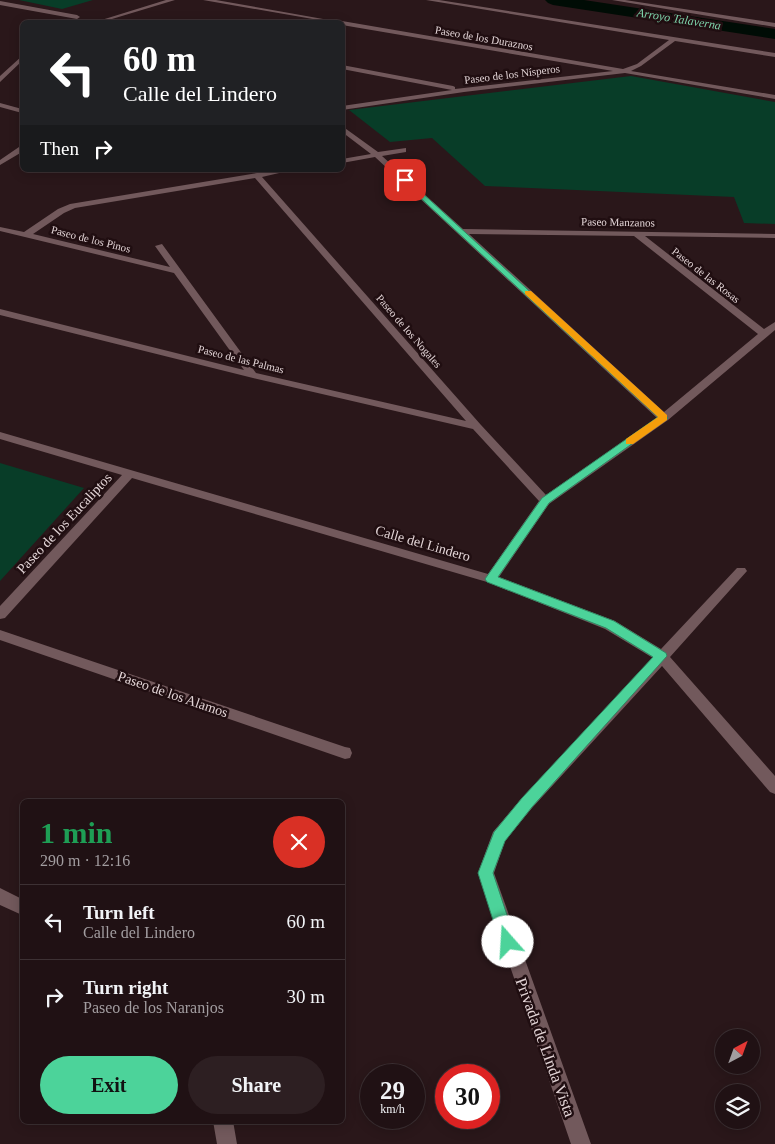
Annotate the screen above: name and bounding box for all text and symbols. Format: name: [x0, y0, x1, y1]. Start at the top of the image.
water label: Arroyo Talaverna: [635, 5, 722, 33]
street label: Paseo de los Duraznos: [434, 23, 534, 53]
icon: left: [40, 40, 105, 105]
text: 60 m: [123, 40, 196, 79]
street label: Paseo de los Nísperos: [464, 62, 560, 86]
text: Calle del Lindero: [123, 81, 277, 106]
icon: right: [89, 135, 117, 163]
text: Then: [40, 138, 79, 159]
pin: [384, 159, 426, 201]
icon: arrive: [391, 166, 419, 194]
street label: Paseo Manzanos: [581, 215, 655, 229]
street label: Paseo de los Pinos: [50, 223, 132, 255]
street label: Paseo de las Rosas: [670, 245, 742, 305]
street label: Paseo de los Nogales: [374, 292, 444, 370]
street label: Paseo de las Palmas: [197, 342, 285, 376]
street label: Paseo de los Eucaliptos: [14, 470, 115, 577]
street label: Calle del Lindero: [374, 523, 472, 564]
street label: Paseo de los Alamos: [116, 669, 230, 720]
text: 1 min: [40, 816, 113, 849]
button: close: [273, 816, 325, 868]
text: 290 m · 12:16: [40, 852, 130, 869]
text: Turn left: [83, 902, 155, 923]
icon: left: [40, 908, 68, 936]
text: 60 m: [286, 911, 325, 932]
position arrow: [481, 915, 533, 967]
text: Calle del Lindero: [83, 924, 195, 941]
street label: Privada de LInda Vista: [512, 975, 579, 1119]
text: Turn right: [83, 977, 168, 998]
icon: right: [40, 983, 68, 1011]
text: 30 m: [286, 986, 325, 1007]
text: Paseo de los Naranjos: [83, 999, 224, 1016]
north arrow: [715, 1029, 760, 1074]
map controls: [715, 1029, 760, 1129]
button: Exit: [40, 1056, 178, 1114]
button: Share: [188, 1056, 325, 1114]
speed limit sign: 30: [435, 1064, 500, 1129]
text: 29: [380, 1077, 405, 1104]
button: layers: [715, 1084, 760, 1129]
text: km/h: [380, 1102, 405, 1116]

